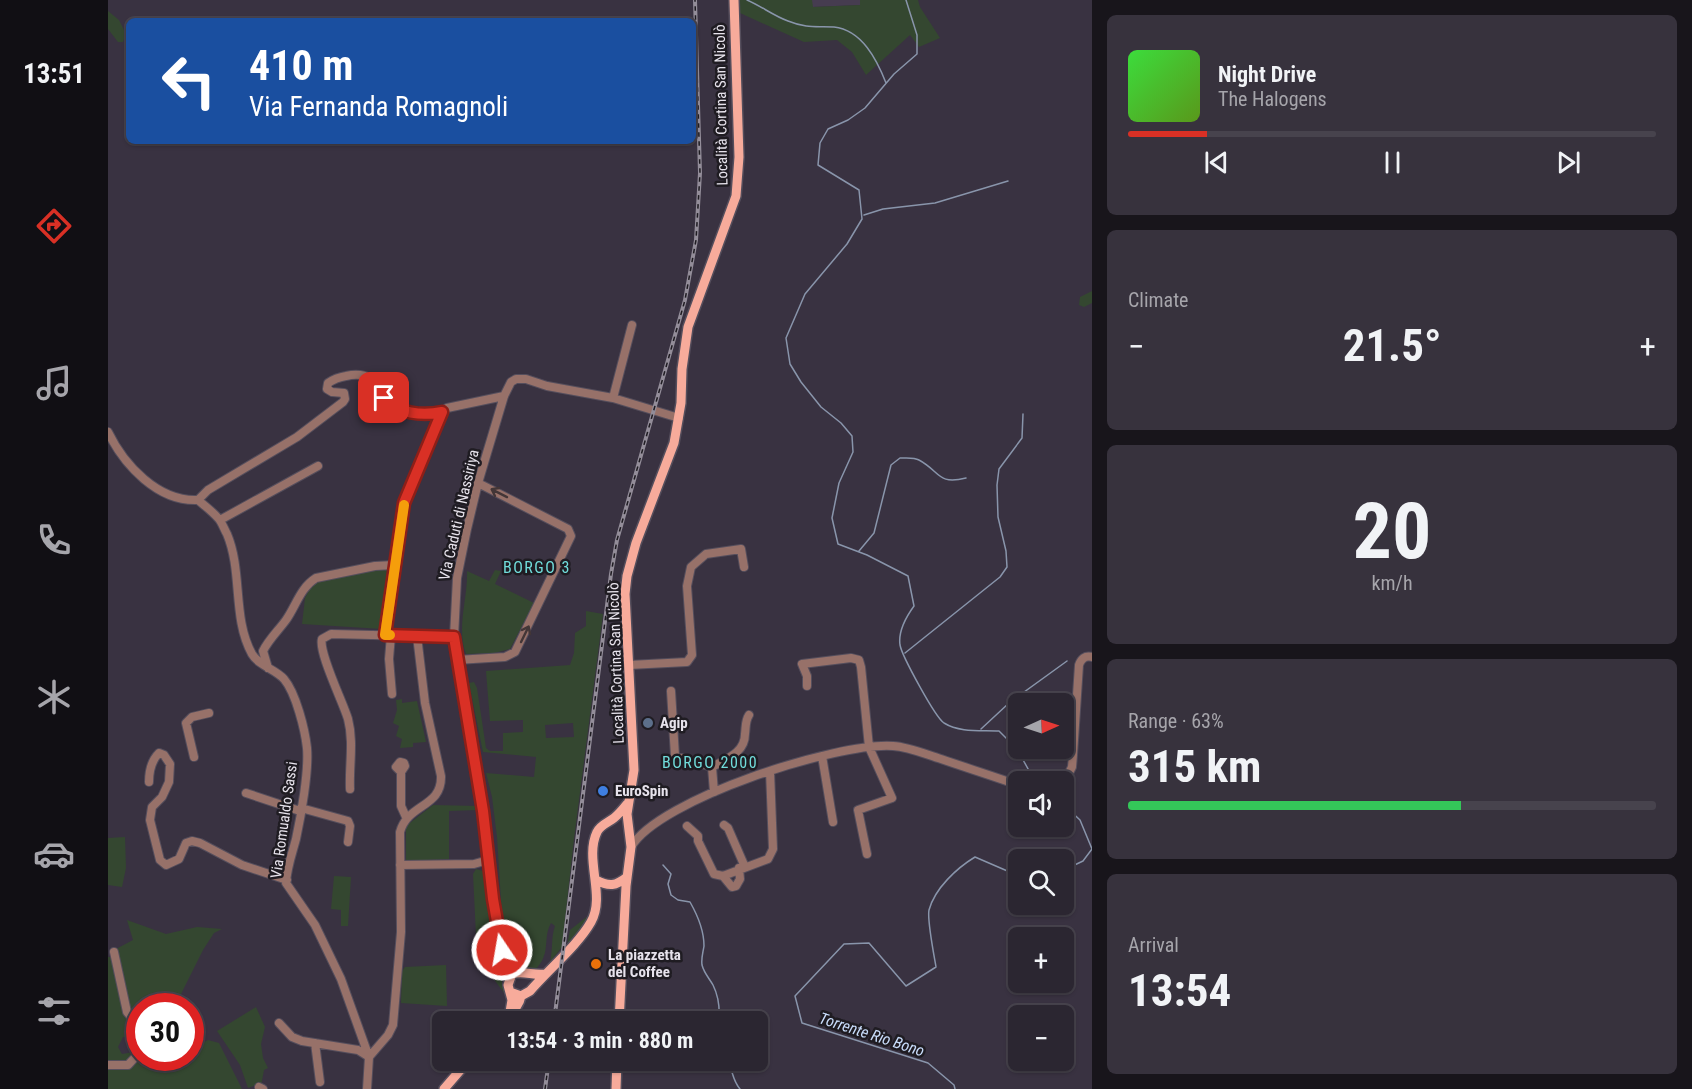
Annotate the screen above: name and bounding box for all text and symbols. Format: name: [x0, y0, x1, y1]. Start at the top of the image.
street label: Località Cortina San Nicolò: [711, 24, 731, 186]
text: 410 m: [249, 41, 354, 90]
icon: left: [150, 42, 228, 120]
text: 13:51: [23, 58, 85, 90]
text: Night Drive: [1218, 62, 1316, 87]
text: The Halogens: [1218, 87, 1327, 111]
text: Via Fernanda Romagnoli: [249, 91, 508, 123]
icon: previous: [1200, 146, 1233, 179]
icon: pause: [1376, 146, 1409, 179]
icon: next: [1552, 146, 1585, 179]
icon: directions: [33, 205, 75, 247]
text: Climate: [1128, 288, 1188, 312]
text: 21.5°: [1343, 319, 1441, 372]
text: −: [1128, 327, 1145, 366]
text: +: [1640, 327, 1656, 366]
icon: music: [33, 362, 75, 404]
pin: [358, 372, 409, 423]
icon: arrive: [367, 381, 400, 414]
street label: Via Caduti di Nassiriya: [435, 448, 483, 582]
text: 20: [1353, 486, 1431, 577]
one-way arrow: [490, 487, 508, 499]
icon: phone: [33, 519, 75, 561]
district label: BORGO 3: [503, 558, 571, 577]
text: km/h: [1371, 571, 1413, 595]
street label: Località Cortina San Nicolò: [604, 582, 628, 744]
one-way arrow: [519, 626, 531, 644]
icon: climate: [33, 676, 75, 718]
north arrow: [1008, 693, 1074, 759]
map controls: [1008, 693, 1074, 1071]
text: Range · 63%: [1128, 709, 1224, 733]
place label: Agip: [660, 714, 688, 732]
marker: Agip: [641, 716, 655, 730]
text: 315 km: [1128, 740, 1261, 793]
district label: BORGO 2000: [662, 753, 758, 772]
street label: Via Romualdo Sassi: [267, 760, 301, 880]
button: sound: [1008, 771, 1074, 837]
place label: EuroSpin: [615, 782, 668, 800]
marker: EuroSpin: [596, 784, 610, 798]
icon: car: [33, 833, 75, 875]
button: search: [1008, 849, 1074, 915]
position arrow: [470, 918, 534, 982]
button: +: [1008, 927, 1074, 993]
text: Arrival: [1128, 933, 1179, 957]
place label: La piazzetta del Coffee: [608, 946, 681, 981]
marker: La piazzetta del Coffee: [589, 957, 603, 971]
text: 13:54: [1128, 964, 1231, 1017]
icon: filters: [33, 990, 75, 1032]
speed limit sign: 30: [126, 993, 204, 1071]
button: −: [1008, 1005, 1074, 1071]
water label: Torrente Rio Bono: [817, 1009, 927, 1060]
text: 13:54 · 3 min · 880 m: [507, 1028, 693, 1053]

